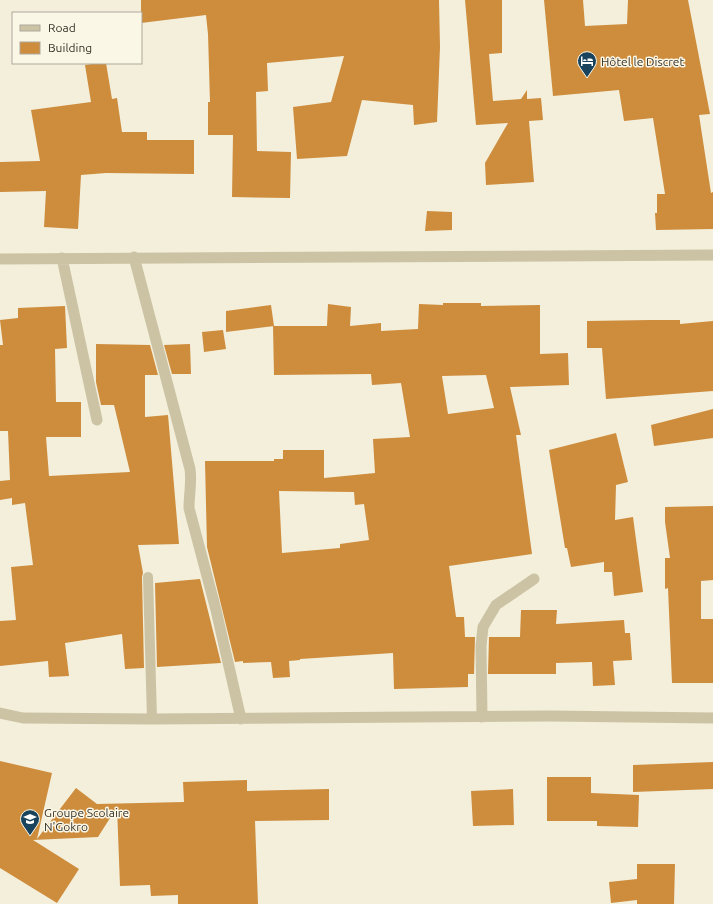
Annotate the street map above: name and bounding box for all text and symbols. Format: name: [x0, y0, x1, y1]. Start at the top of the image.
legend: [12, 12, 142, 64]
text: Road: [48, 21, 76, 34]
text: Building: [48, 41, 92, 54]
hotel icon: Hôtel le Discret: [576, 50, 598, 78]
place label: Hôtel le Discret: [601, 55, 684, 68]
place label: Groupe Scolaire N'Gokro: [44, 806, 129, 833]
school or university icon: Groupe Scolaire N'Gokro: [19, 808, 41, 836]

